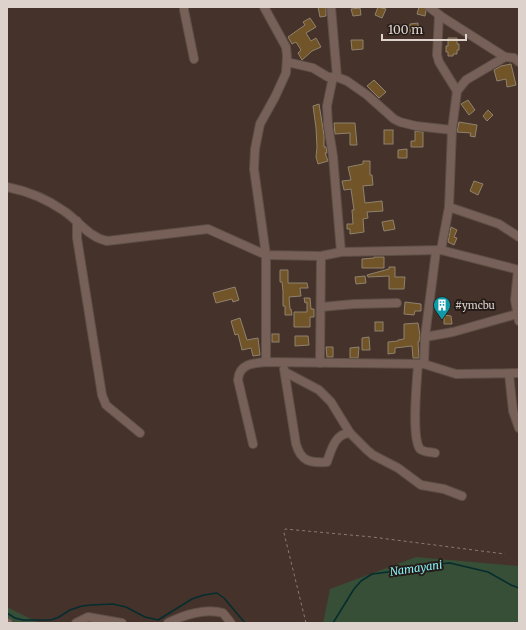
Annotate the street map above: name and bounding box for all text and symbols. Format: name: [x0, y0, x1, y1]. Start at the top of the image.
scale bar: [382, 16, 466, 42]
text: 100 m: [388, 22, 423, 37]
building icon: #ymcbu: [432, 295, 452, 320]
place label: #ymcbu: [455, 299, 495, 312]
water label: Namayani: [389, 557, 443, 579]

